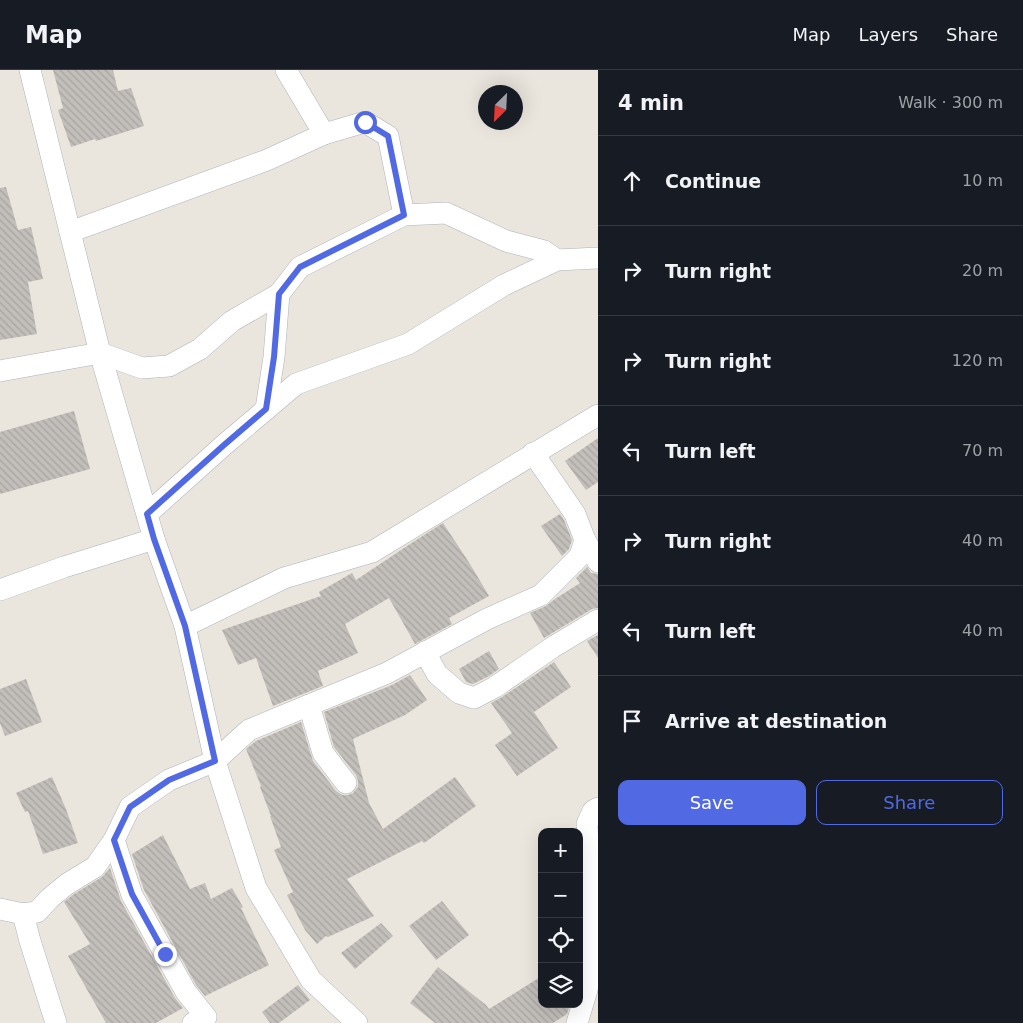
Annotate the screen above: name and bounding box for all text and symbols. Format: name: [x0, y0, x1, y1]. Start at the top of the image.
text: Map: [25, 21, 82, 49]
text: Map: [792, 24, 830, 45]
text: Layers: [858, 24, 918, 45]
text: Share: [946, 24, 998, 45]
north arrow: [478, 85, 523, 130]
text: 4 min: [618, 91, 684, 115]
text: Walk · 300 m: [898, 93, 1003, 112]
route start: [354, 111, 377, 134]
icon: ahead: [618, 167, 646, 195]
text: Continue: [665, 170, 761, 192]
text: 10 m: [962, 171, 1003, 190]
icon: right: [618, 257, 646, 285]
text: Turn right: [665, 260, 771, 282]
text: 20 m: [962, 261, 1003, 280]
icon: right: [618, 347, 646, 375]
text: Turn right: [665, 350, 771, 372]
text: 120 m: [952, 351, 1003, 370]
icon: left: [618, 437, 646, 465]
text: Turn left: [665, 440, 756, 462]
text: 70 m: [962, 441, 1003, 460]
icon: right: [618, 527, 646, 555]
text: Turn right: [665, 530, 771, 552]
text: 40 m: [962, 531, 1003, 550]
icon: left: [618, 617, 646, 645]
text: Turn left: [665, 620, 756, 642]
text: 40 m: [962, 621, 1003, 640]
icon: arrive: [618, 707, 646, 735]
text: Arrive at destination: [665, 710, 887, 732]
button: Save: [618, 780, 806, 825]
button: Share: [816, 780, 1003, 825]
map controls: [538, 828, 583, 1008]
button: +: [538, 828, 583, 873]
button: −: [538, 873, 583, 918]
button: locate: [538, 918, 583, 963]
route end: [154, 943, 177, 966]
button: layers: [538, 963, 583, 1008]

